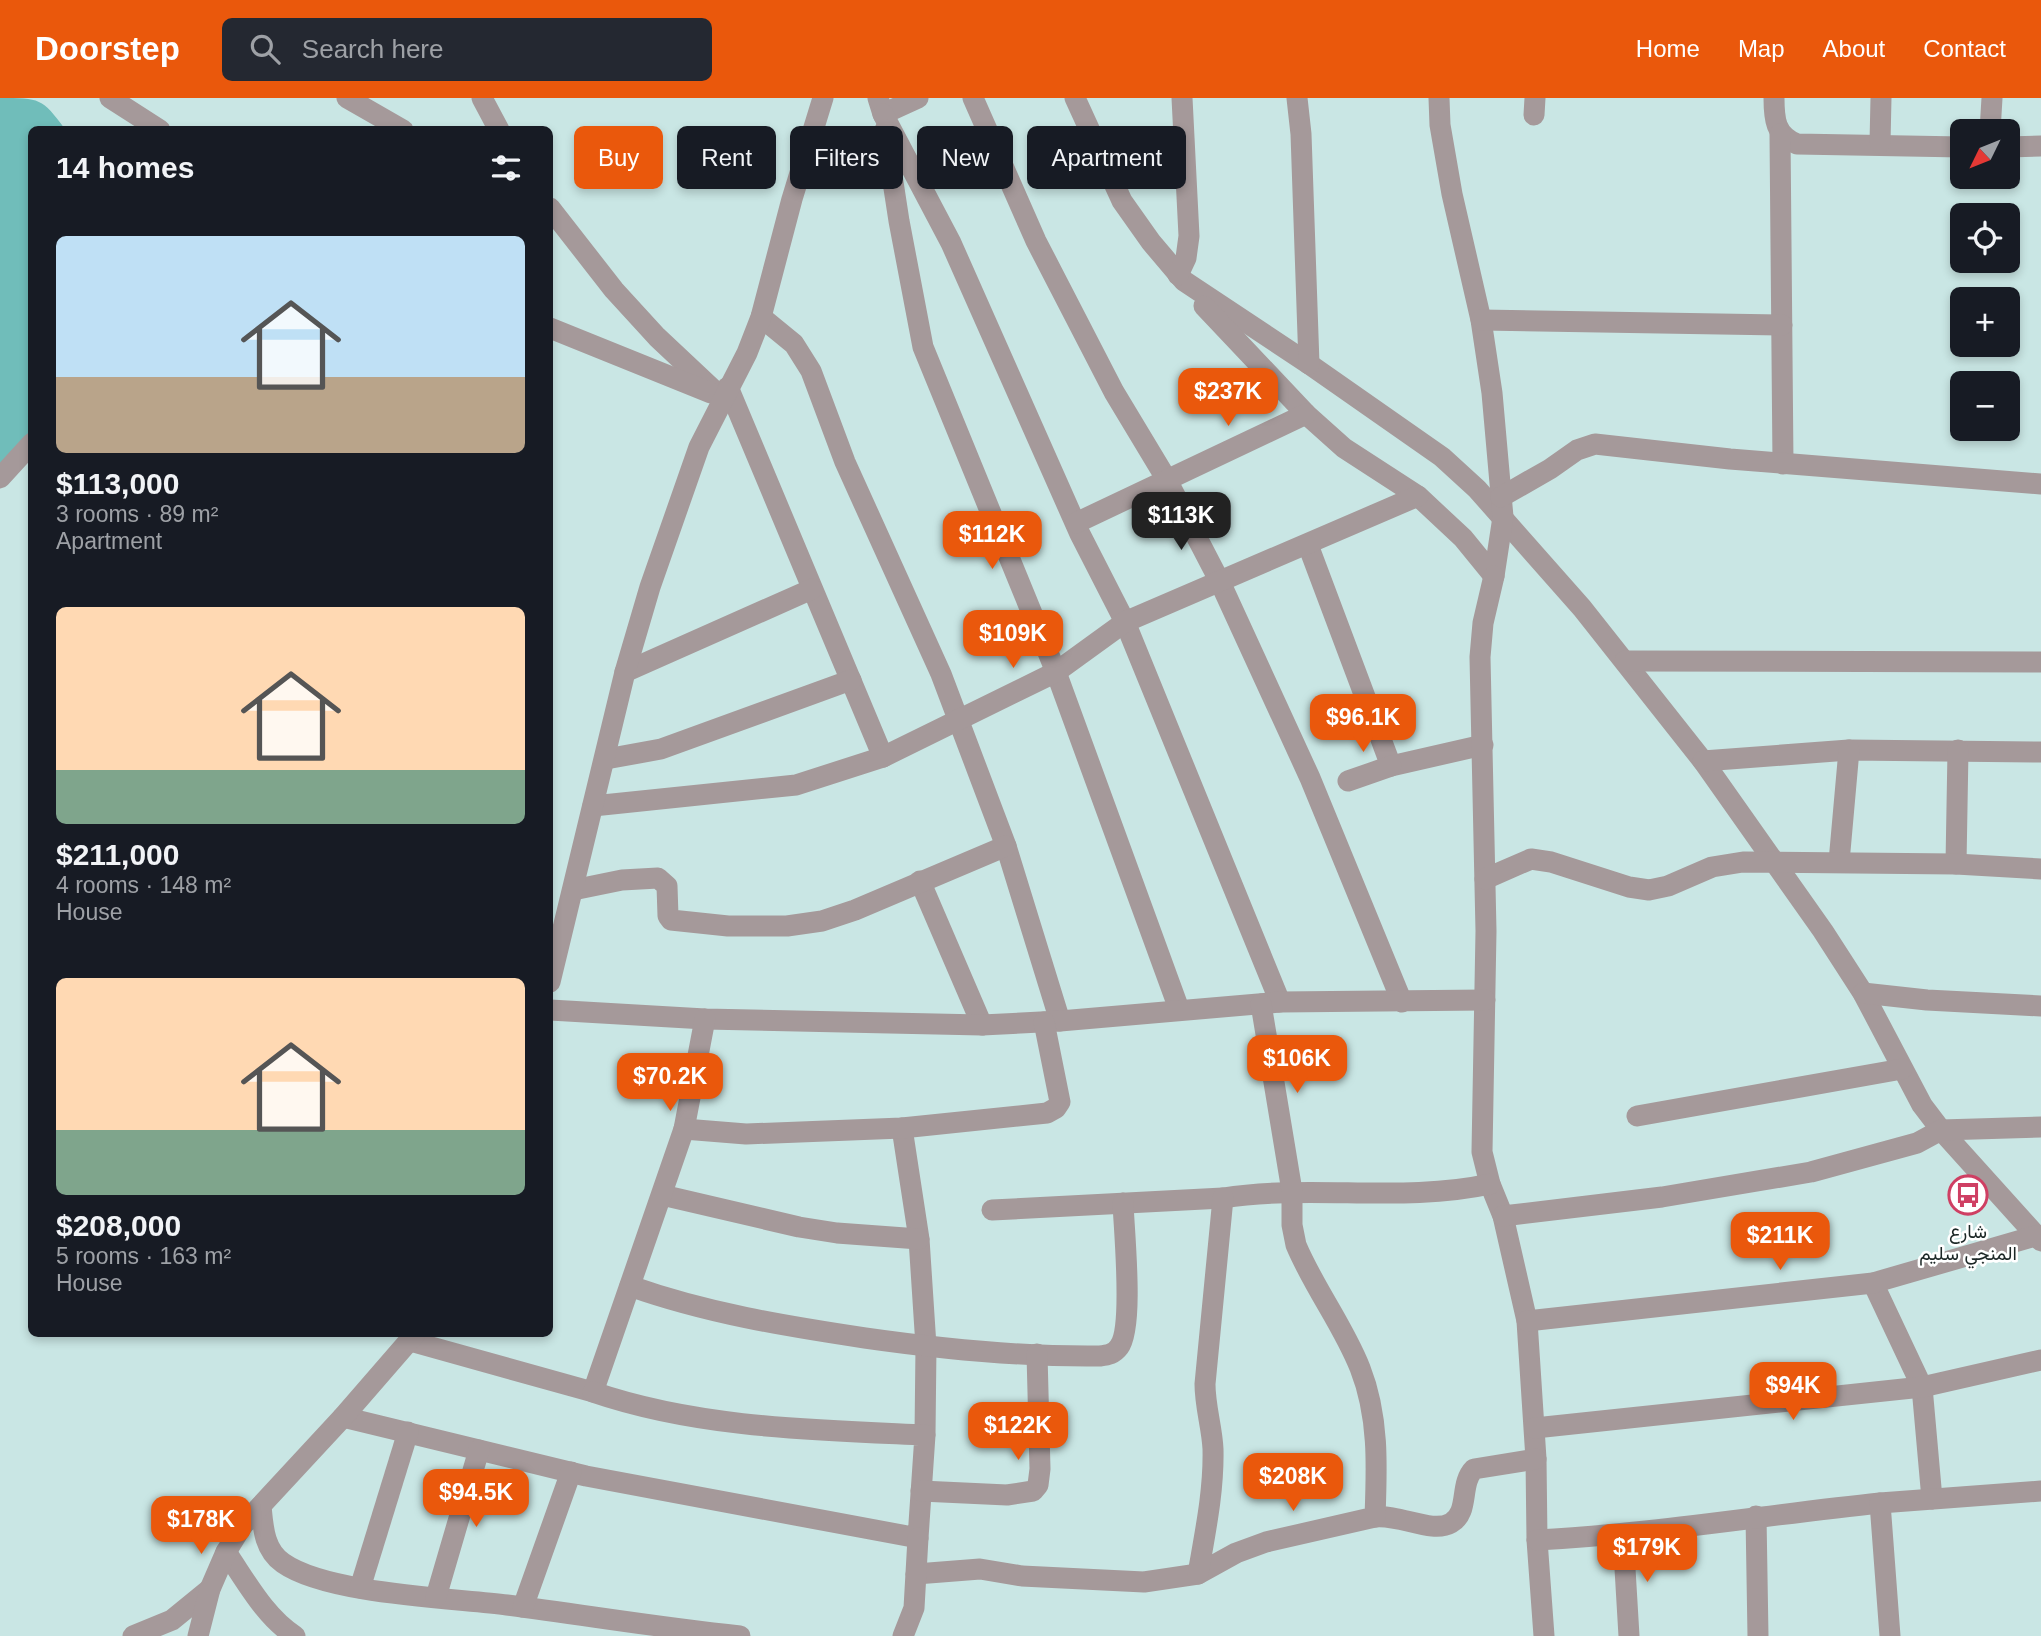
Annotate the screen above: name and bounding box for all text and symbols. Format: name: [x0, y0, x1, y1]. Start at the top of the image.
search box: [222, 18, 712, 81]
text: Doorstep: [35, 30, 180, 67]
icon: search: [246, 30, 284, 68]
text: Search here: [302, 34, 444, 64]
text: Home: [1636, 35, 1700, 62]
text: Map: [1738, 35, 1785, 62]
text: About: [1823, 35, 1885, 62]
text: Contact: [1923, 35, 2006, 62]
north arrow: [1950, 119, 2020, 189]
map controls: [1950, 119, 2020, 441]
chip: Buy: [574, 126, 663, 189]
chip: Rent: [677, 126, 776, 189]
chip: Filters: [790, 126, 903, 189]
chip: New: [917, 126, 1013, 189]
chip: Apartment: [1027, 126, 1186, 189]
icon: filters: [487, 149, 525, 187]
text: 14 homes: [56, 151, 194, 184]
button: locate: [1950, 203, 2020, 273]
icon: home: [228, 282, 354, 408]
button: +: [1950, 287, 2020, 357]
pin: $237K: [1179, 368, 1277, 428]
button: −: [1950, 371, 2020, 441]
text: $237K: [1194, 378, 1262, 404]
text: $113,000: [56, 467, 179, 500]
pin: $113K: [1132, 492, 1230, 552]
text: 3 rooms · 89 m²: [56, 501, 218, 527]
text: $113K: [1148, 502, 1214, 528]
pin: $112K: [943, 512, 1041, 571]
text: $112K: [959, 521, 1025, 547]
text: Apartment: [56, 528, 162, 554]
pin: $109K: [964, 610, 1062, 670]
text: $109K: [979, 620, 1047, 646]
icon: home: [228, 653, 354, 779]
pin: $96.1K: [1306, 694, 1420, 754]
text: $96.1K: [1326, 704, 1400, 730]
text: $211,000: [56, 838, 179, 871]
text: 4 rooms · 148 m²: [56, 872, 231, 898]
text: House: [56, 899, 122, 925]
icon: home: [228, 1024, 354, 1150]
pin: $106K: [1248, 1035, 1346, 1095]
text: $106K: [1263, 1045, 1331, 1071]
pin: $70.2K: [613, 1054, 727, 1113]
text: $70.2K: [633, 1063, 707, 1089]
bus stop icon: شارع المنجي سليم: [1947, 1174, 1989, 1216]
text: $208,000: [56, 1209, 181, 1242]
pin: $211K: [1731, 1212, 1829, 1272]
place label: شارع المنجي سليم: [1919, 1221, 2017, 1269]
text: $211K: [1747, 1222, 1813, 1248]
text: 5 rooms · 163 m²: [56, 1243, 231, 1269]
text: House: [56, 1270, 122, 1296]
pin: $94K: [1752, 1362, 1834, 1422]
text: $94K: [1766, 1372, 1820, 1398]
pin: $122K: [969, 1402, 1067, 1462]
text: $122K: [984, 1412, 1052, 1438]
pin: $208K: [1244, 1454, 1342, 1513]
text: $208K: [1259, 1463, 1327, 1489]
pin: $94.5K: [419, 1470, 533, 1529]
text: $94.5K: [439, 1479, 513, 1505]
pin: $178K: [152, 1496, 250, 1556]
text: $178K: [167, 1506, 235, 1532]
pin: $179K: [1598, 1524, 1696, 1584]
text: $179K: [1613, 1534, 1681, 1560]

